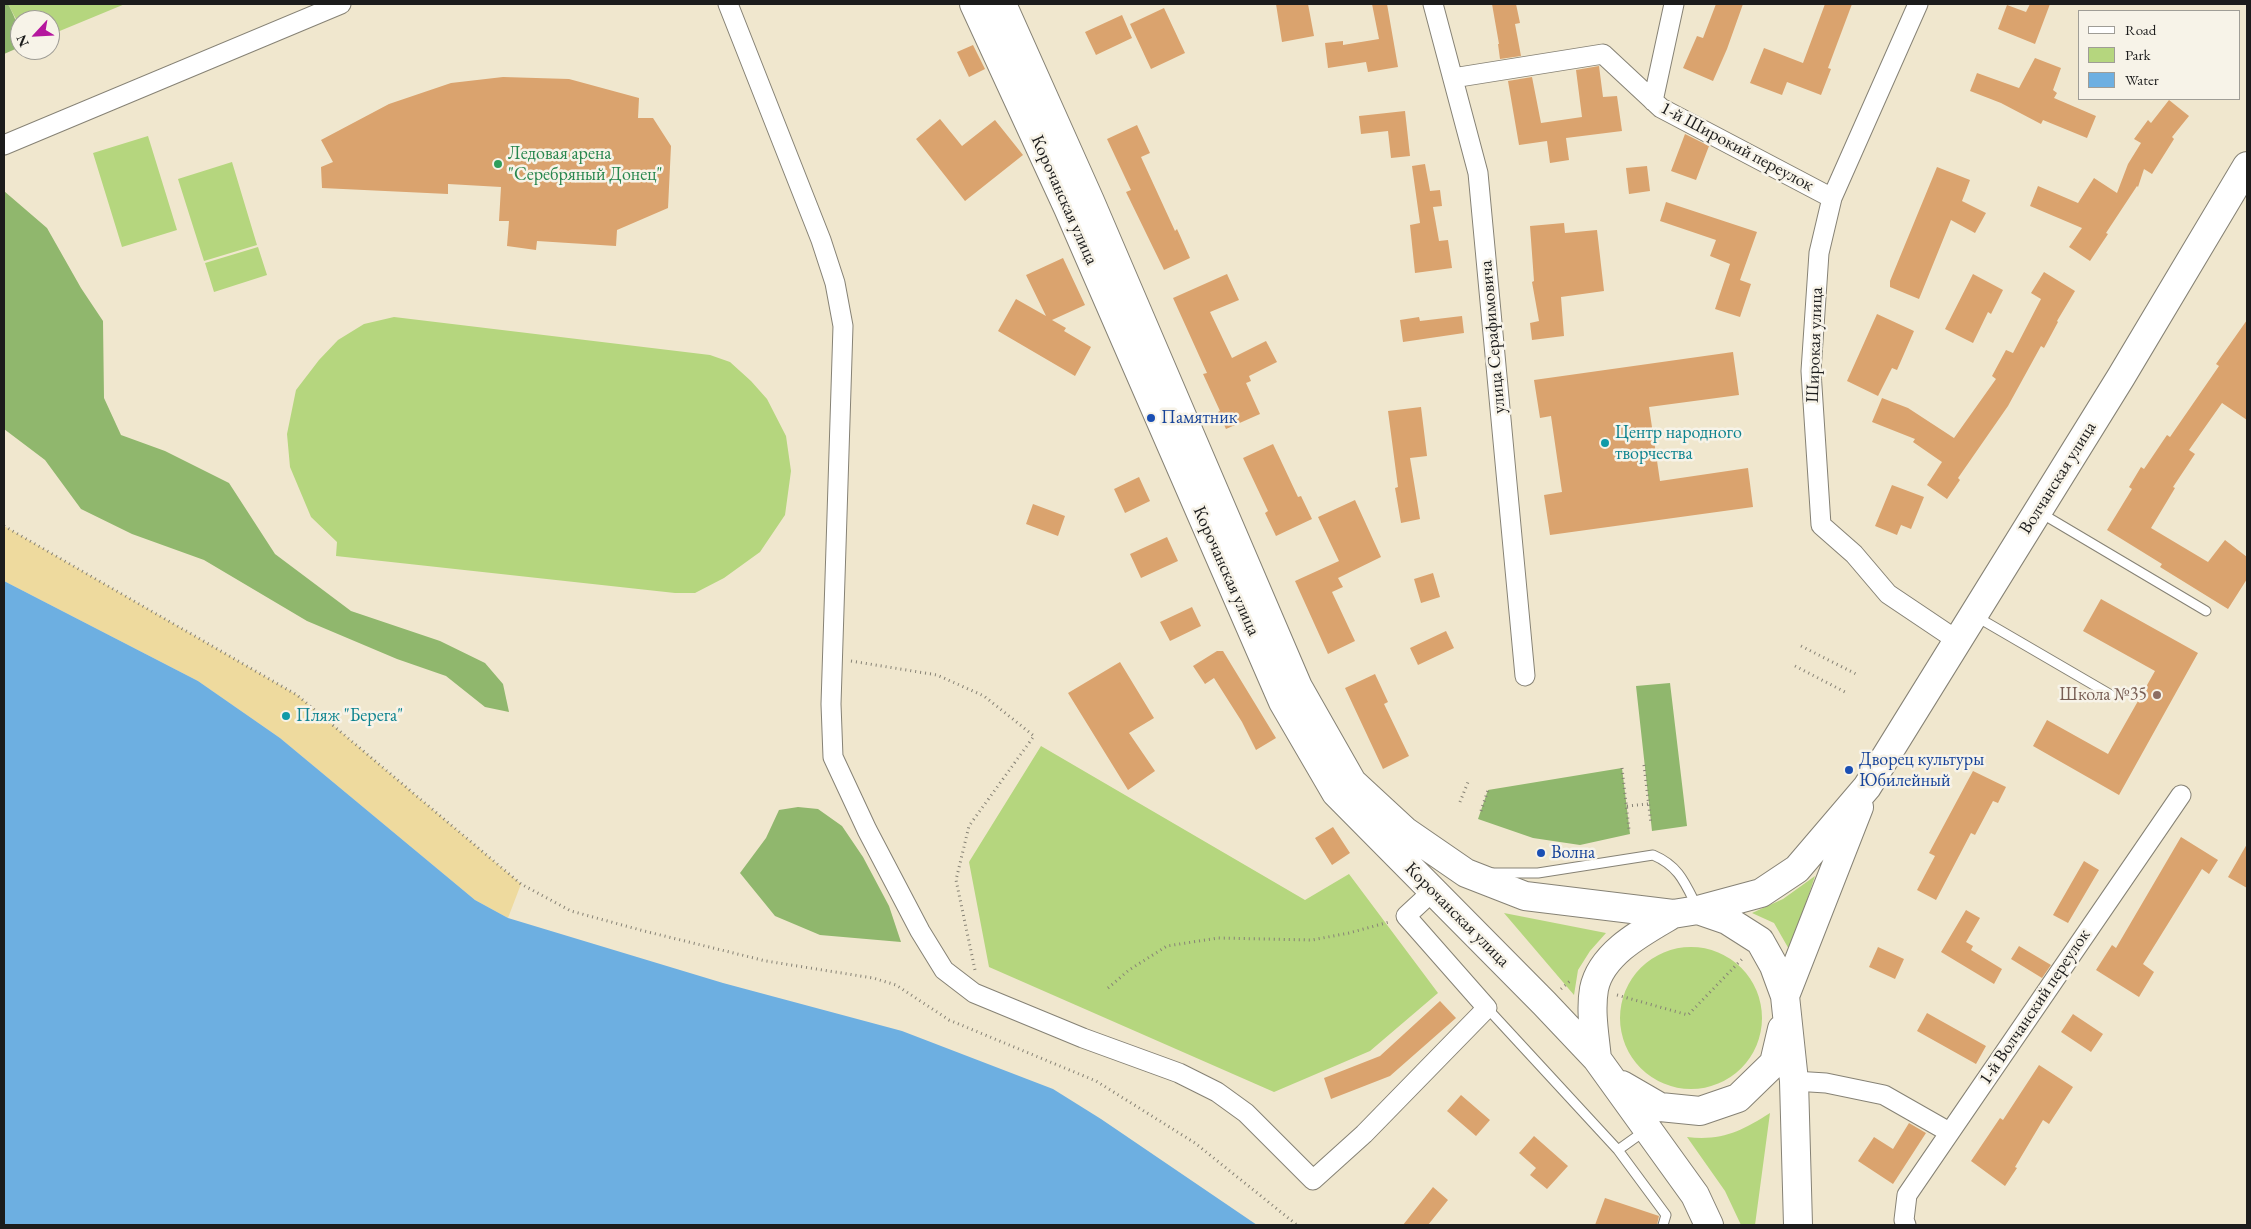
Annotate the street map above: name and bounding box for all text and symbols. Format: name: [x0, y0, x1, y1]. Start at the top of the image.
north arrow: [10, 10, 60, 60]
legend: [2078, 10, 2241, 100]
text: Road: [2125, 20, 2156, 39]
text: N: [12, 32, 33, 50]
text: Park: [2125, 45, 2151, 64]
text: Water: [2125, 70, 2159, 89]
street label: 1-й Широкий переулок: [1657, 97, 1817, 197]
street label: Корочанская улица: [1026, 132, 1102, 268]
place label: Ледовая арена "Серебряный Донец": [508, 143, 662, 186]
marker: Ледовая арена "Серебряный Донец": [492, 158, 504, 170]
street label: улица Серафимовича: [1476, 259, 1510, 415]
street label: Широкая улица: [1802, 287, 1828, 403]
place label: Памятник: [1161, 407, 1237, 429]
marker: Памятник: [1145, 412, 1157, 424]
street label: Волчанская улица: [2015, 418, 2101, 538]
place label: Центр народного творчества: [1615, 422, 1742, 464]
marker: Центр народного творчества: [1599, 437, 1611, 449]
street label: Корочанская улица: [1188, 503, 1264, 639]
place label: Школа №35: [2059, 684, 2147, 706]
marker: Школа №35: [2151, 689, 2163, 701]
place label: Пляж "Берега": [296, 705, 403, 727]
marker: Пляж "Берега": [280, 710, 292, 722]
place label: Дворец культуры Юбилейный: [1859, 749, 1984, 792]
marker: Дворец культуры Юбилейный: [1843, 764, 1855, 776]
place label: Волна: [1551, 842, 1595, 864]
marker: Волна: [1535, 847, 1547, 859]
street label: Корочанская улица: [1400, 858, 1514, 972]
street label: 1-й Волчанский переулок: [1975, 925, 2095, 1089]

